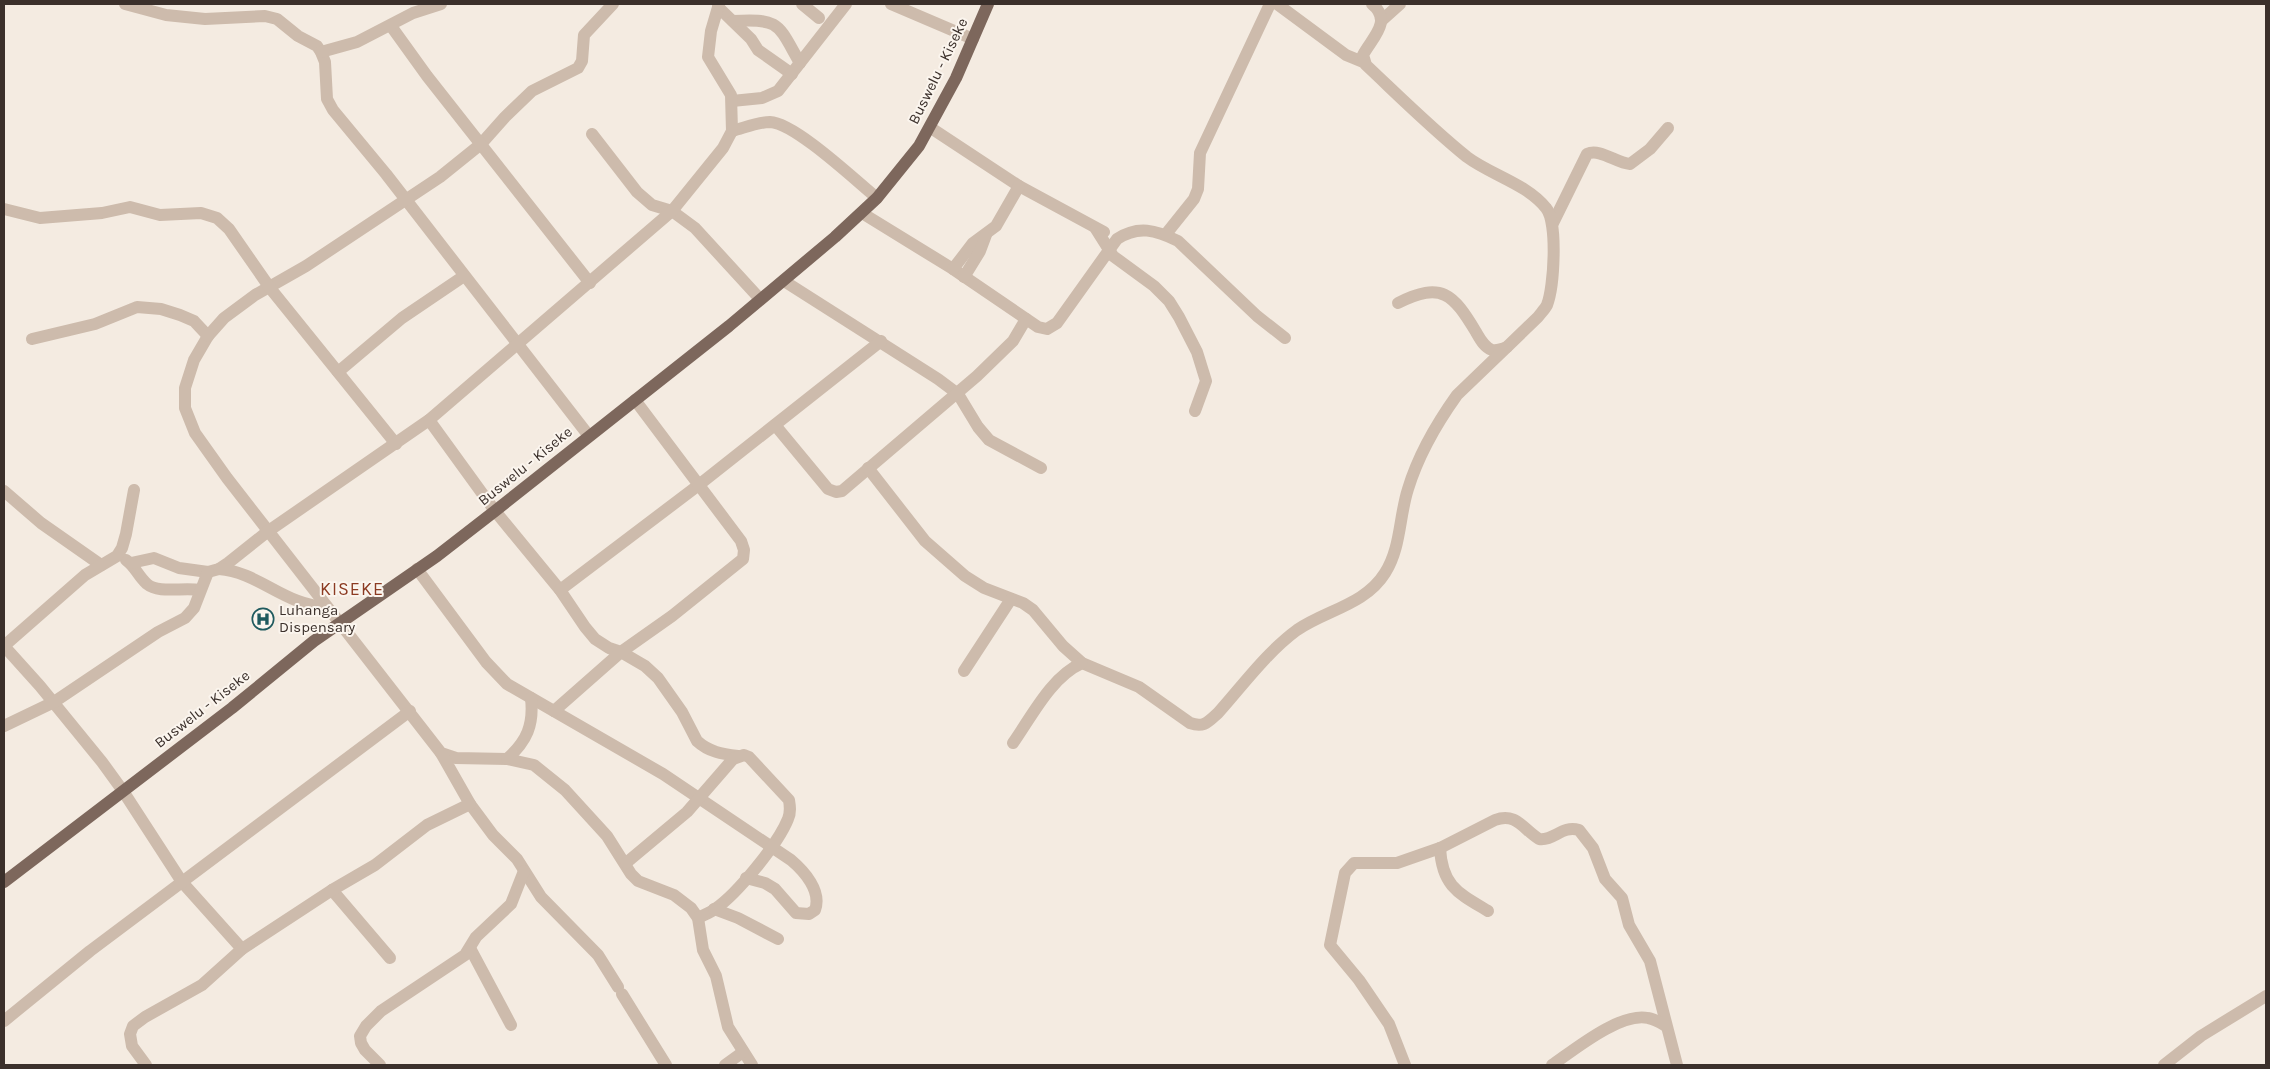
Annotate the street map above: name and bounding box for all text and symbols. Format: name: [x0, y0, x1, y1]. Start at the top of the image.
street label: Buswelu - Kiseke: [905, 15, 971, 127]
street label: Buswelu - Kiseke: [474, 423, 576, 509]
district label: KISEKE: [320, 578, 384, 600]
place label: Luhanga Dispensary: [279, 601, 355, 636]
hospital icon: Luhanga Dispensary: [251, 607, 275, 631]
street label: Buswelu - Kiseke: [151, 666, 253, 752]

